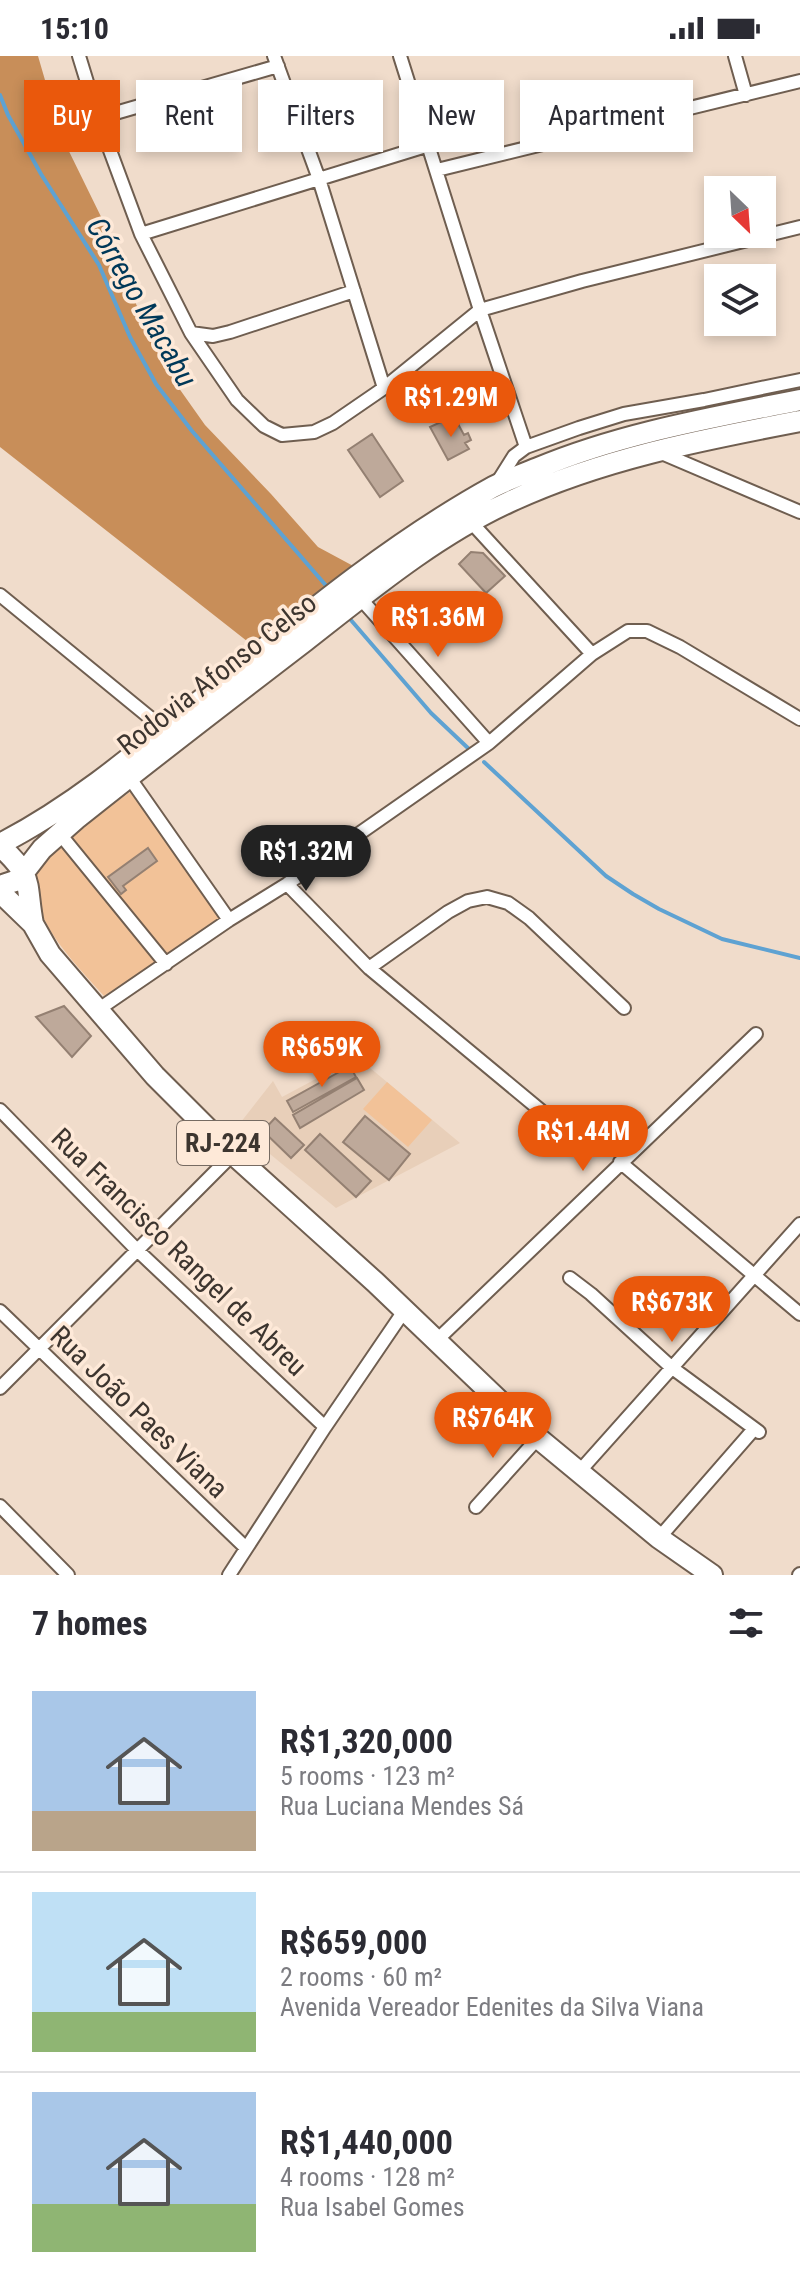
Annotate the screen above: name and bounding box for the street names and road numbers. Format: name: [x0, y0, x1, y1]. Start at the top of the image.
street label: Rodovia Afonso Celso: [111, 586, 323, 762]
street label: Rua Francisco Rangel de Abreu: [45, 1121, 313, 1383]
road number: RJ-224: [177, 1121, 269, 1165]
street label: Rua João Paes Viana: [44, 1319, 234, 1505]

